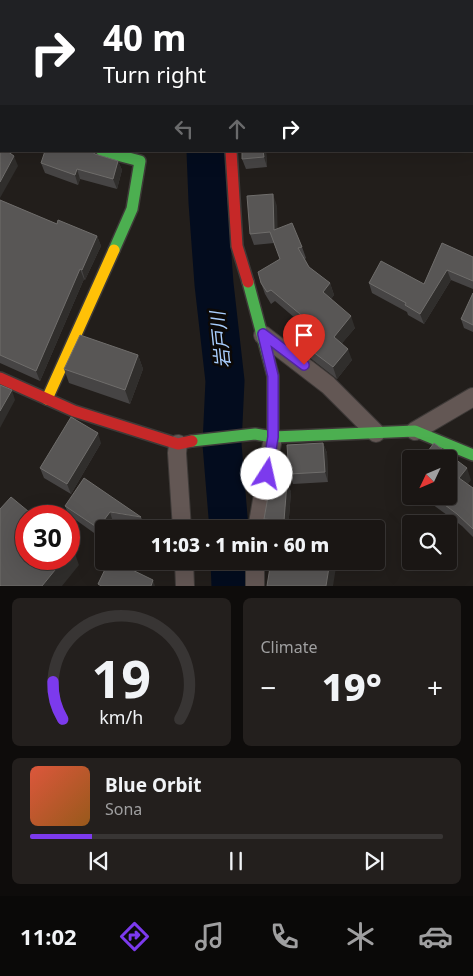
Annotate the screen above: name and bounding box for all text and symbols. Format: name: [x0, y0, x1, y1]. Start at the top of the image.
text: 40 m: [103, 14, 186, 61]
icon: right: [20, 20, 85, 85]
text: Turn right: [103, 59, 206, 89]
icon: left: [170, 115, 198, 143]
icon: ahead: [223, 115, 251, 143]
icon: right: [276, 115, 304, 143]
water label: 岩戸川: [204, 308, 236, 370]
pin: [283, 314, 325, 365]
icon: arrive: [290, 321, 318, 349]
position arrow: [240, 447, 292, 499]
north arrow: [402, 450, 458, 505]
map controls: [402, 450, 457, 570]
speed limit sign: 30: [15, 505, 80, 570]
button: search: [402, 515, 457, 570]
text: 11:03 · 1 min · 60 m: [151, 532, 329, 558]
text: Climate: [261, 636, 318, 658]
text: 19: [92, 642, 151, 713]
text: 19°: [322, 660, 382, 712]
text: −: [261, 668, 277, 706]
text: +: [427, 668, 443, 706]
text: km/h: [99, 705, 143, 729]
text: Blue Orbit: [105, 772, 201, 798]
text: Sona: [105, 798, 142, 820]
icon: previous: [85, 847, 113, 875]
icon: pause: [222, 847, 250, 875]
icon: next: [360, 847, 388, 875]
icon: directions: [117, 919, 152, 954]
icon: music: [192, 919, 227, 954]
icon: phone: [267, 919, 302, 954]
icon: climate: [343, 919, 378, 954]
icon: car: [418, 919, 453, 954]
text: 11:02: [20, 921, 77, 951]

